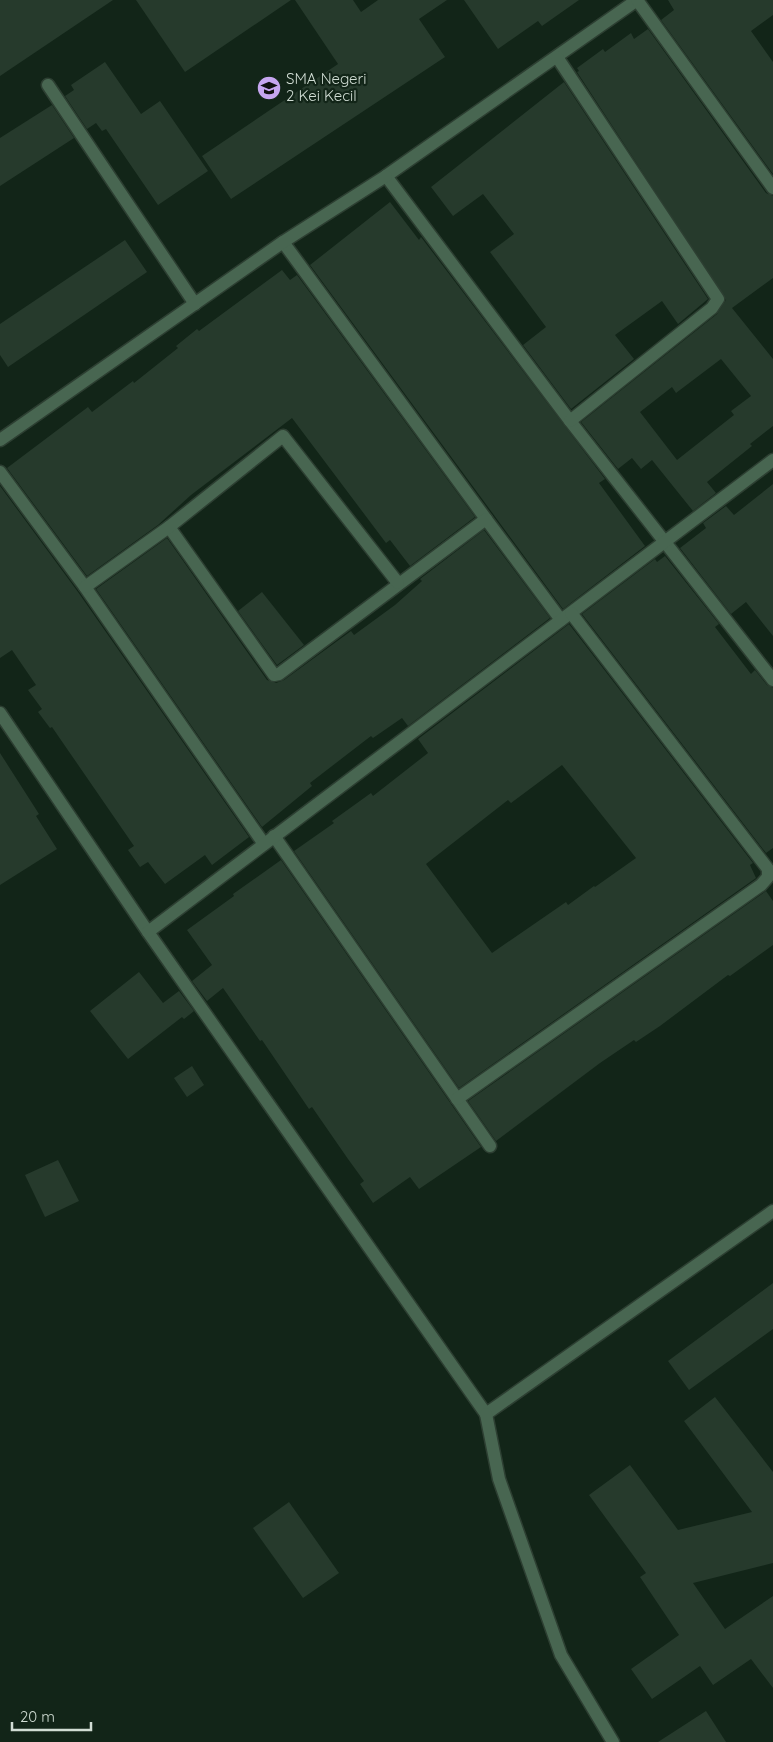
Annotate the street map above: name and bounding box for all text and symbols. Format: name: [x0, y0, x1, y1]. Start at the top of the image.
place label: SMA Negeri 2 Kei Kecil: [286, 69, 366, 105]
school or university icon: SMA Negeri 2 Kei Kecil: [256, 75, 282, 101]
scale bar: [12, 1700, 91, 1732]
text: 20 m: [20, 1707, 55, 1726]

